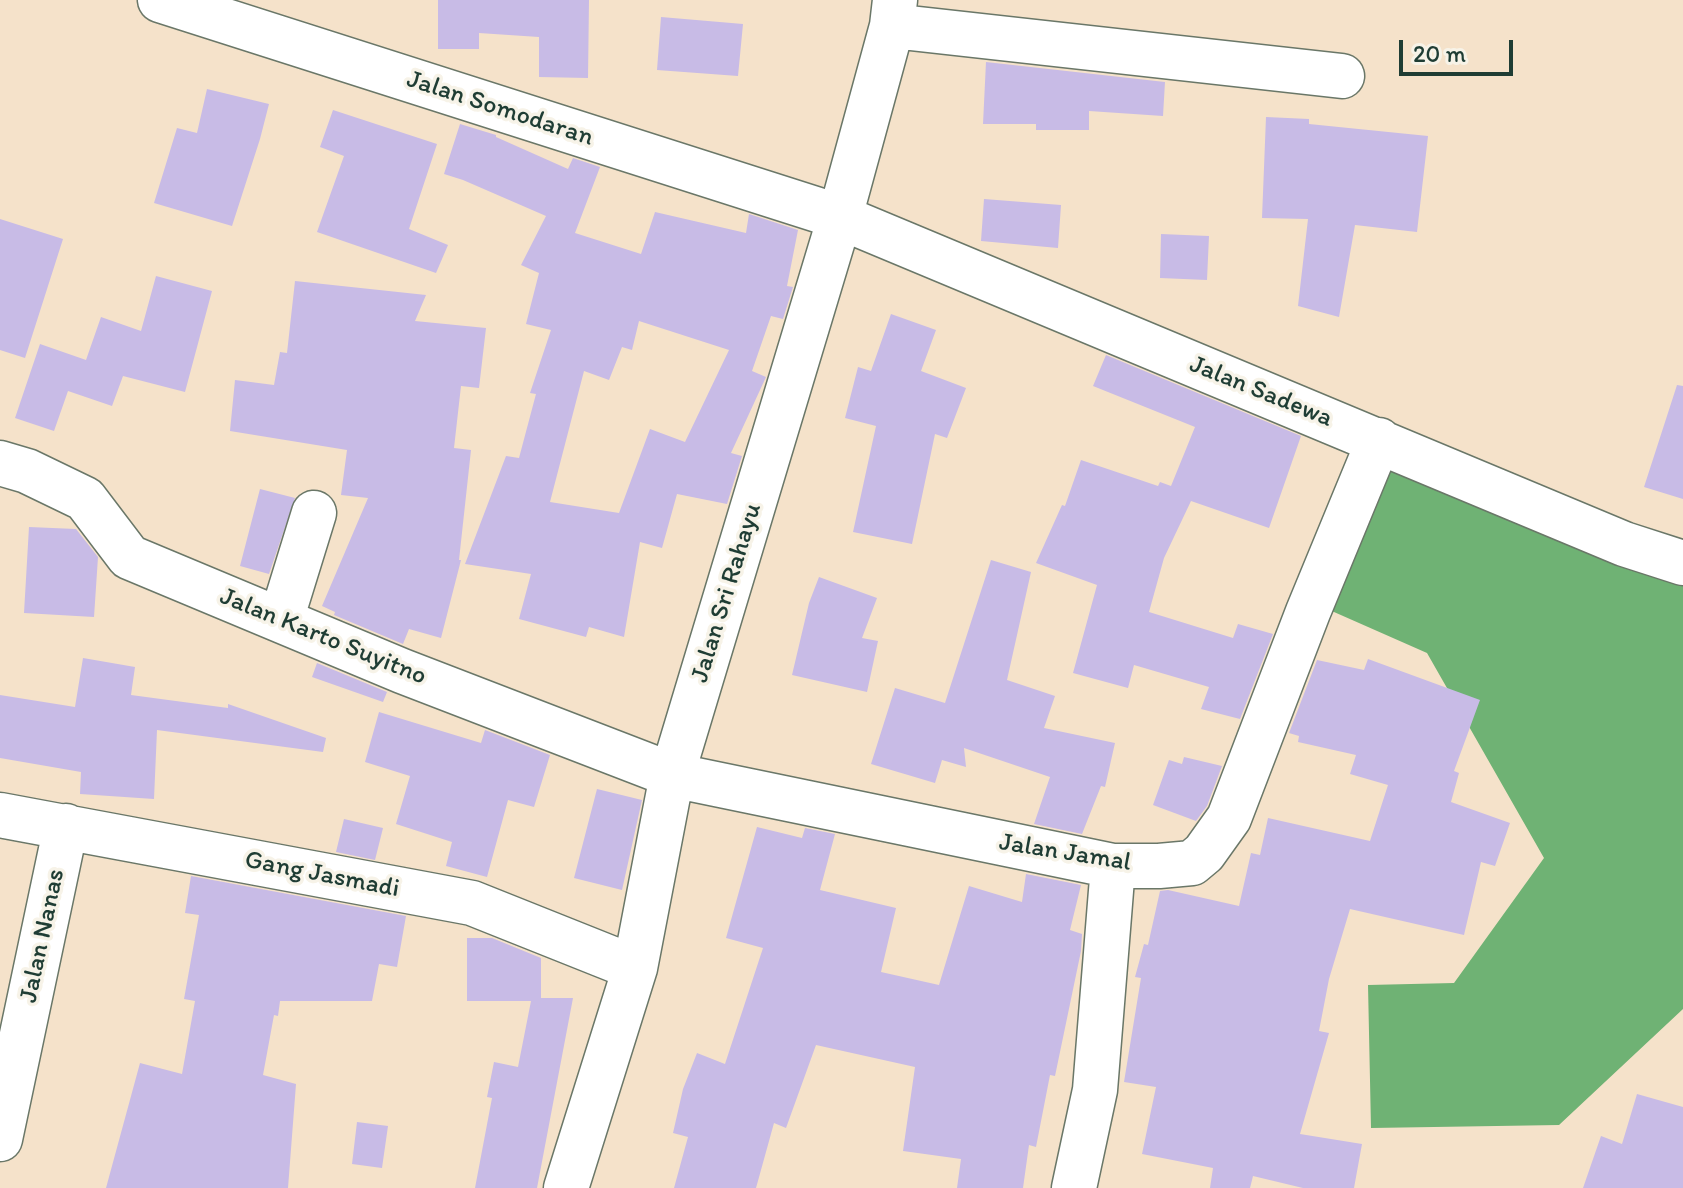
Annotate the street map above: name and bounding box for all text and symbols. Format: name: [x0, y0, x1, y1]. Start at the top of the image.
scale bar: [1403, 24, 1517, 74]
text: 20 m: [1413, 39, 1466, 68]
street label: Jalan Somodaran: [403, 64, 597, 154]
street label: Jalan Sadewa: [1185, 349, 1337, 435]
street label: Jalan Sri Rahayu: [685, 500, 769, 686]
street label: Jalan Karto Suyitno: [215, 581, 431, 693]
street label: Jalan Jamal: [997, 827, 1133, 879]
street label: Gang Jasmadi: [242, 845, 402, 905]
street label: Jalan Nanas: [14, 866, 72, 1006]

